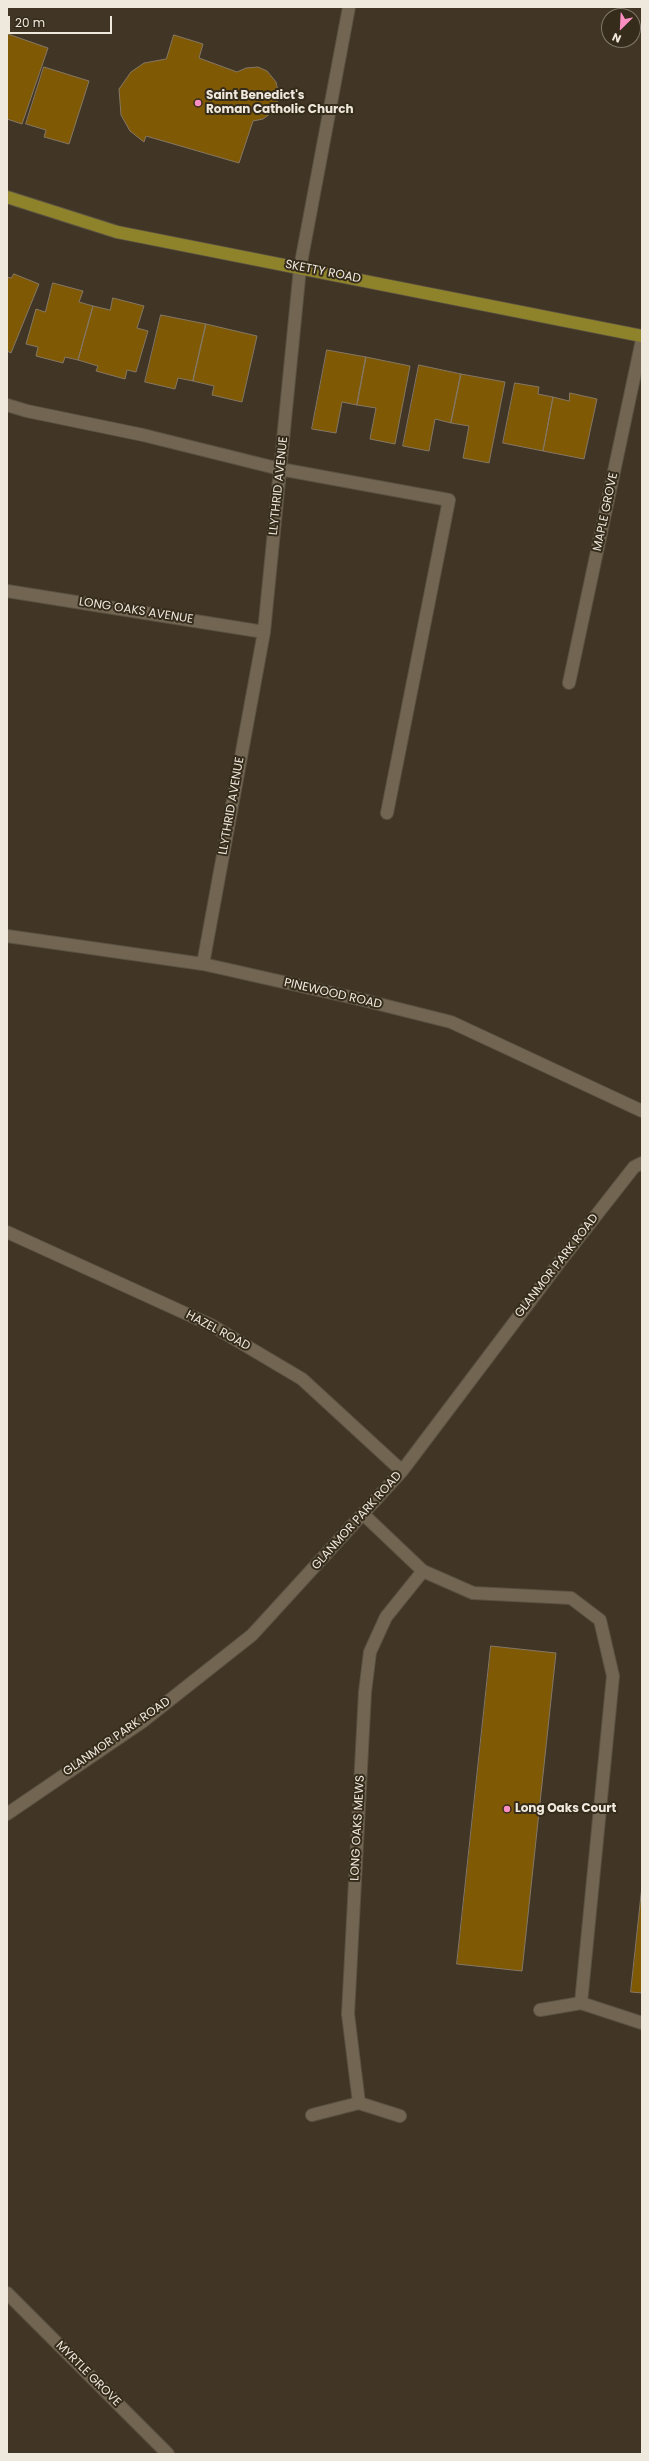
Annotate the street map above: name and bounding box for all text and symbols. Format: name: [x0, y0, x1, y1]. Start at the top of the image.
scale bar: [10, 8, 114, 34]
north arrow: [601, 8, 641, 48]
text: 20 m: [15, 14, 45, 31]
text: N: [609, 29, 624, 47]
place label: Saint Benedict's Roman Catholic Church: [206, 89, 354, 117]
marker: Saint Benedict's Roman Catholic Church: [193, 98, 203, 108]
street label: SKETTY ROAD: [284, 258, 362, 286]
street label: LLYTHRID AVENUE: [267, 436, 291, 536]
street label: MAPLE GROVE: [591, 471, 621, 553]
street label: LONG OAKS AVENUE: [78, 595, 194, 627]
street label: LLYTHRID AVENUE: [216, 756, 248, 856]
street label: PINEWOOD ROAD: [283, 976, 383, 1012]
street label: GLANMOR PARK ROAD: [512, 1211, 602, 1321]
street label: HAZEL ROAD: [183, 1308, 253, 1354]
street label: GLANMOR PARK ROAD: [309, 1469, 405, 1573]
street label: GLANMOR PARK ROAD: [61, 1695, 173, 1779]
street label: LONG OAKS MEWS: [348, 1775, 368, 1881]
place label: Long Oaks Court: [515, 1802, 616, 1816]
marker: Long Oaks Court: [502, 1804, 512, 1814]
street label: MYRTLE GROVE: [53, 2339, 123, 2409]

